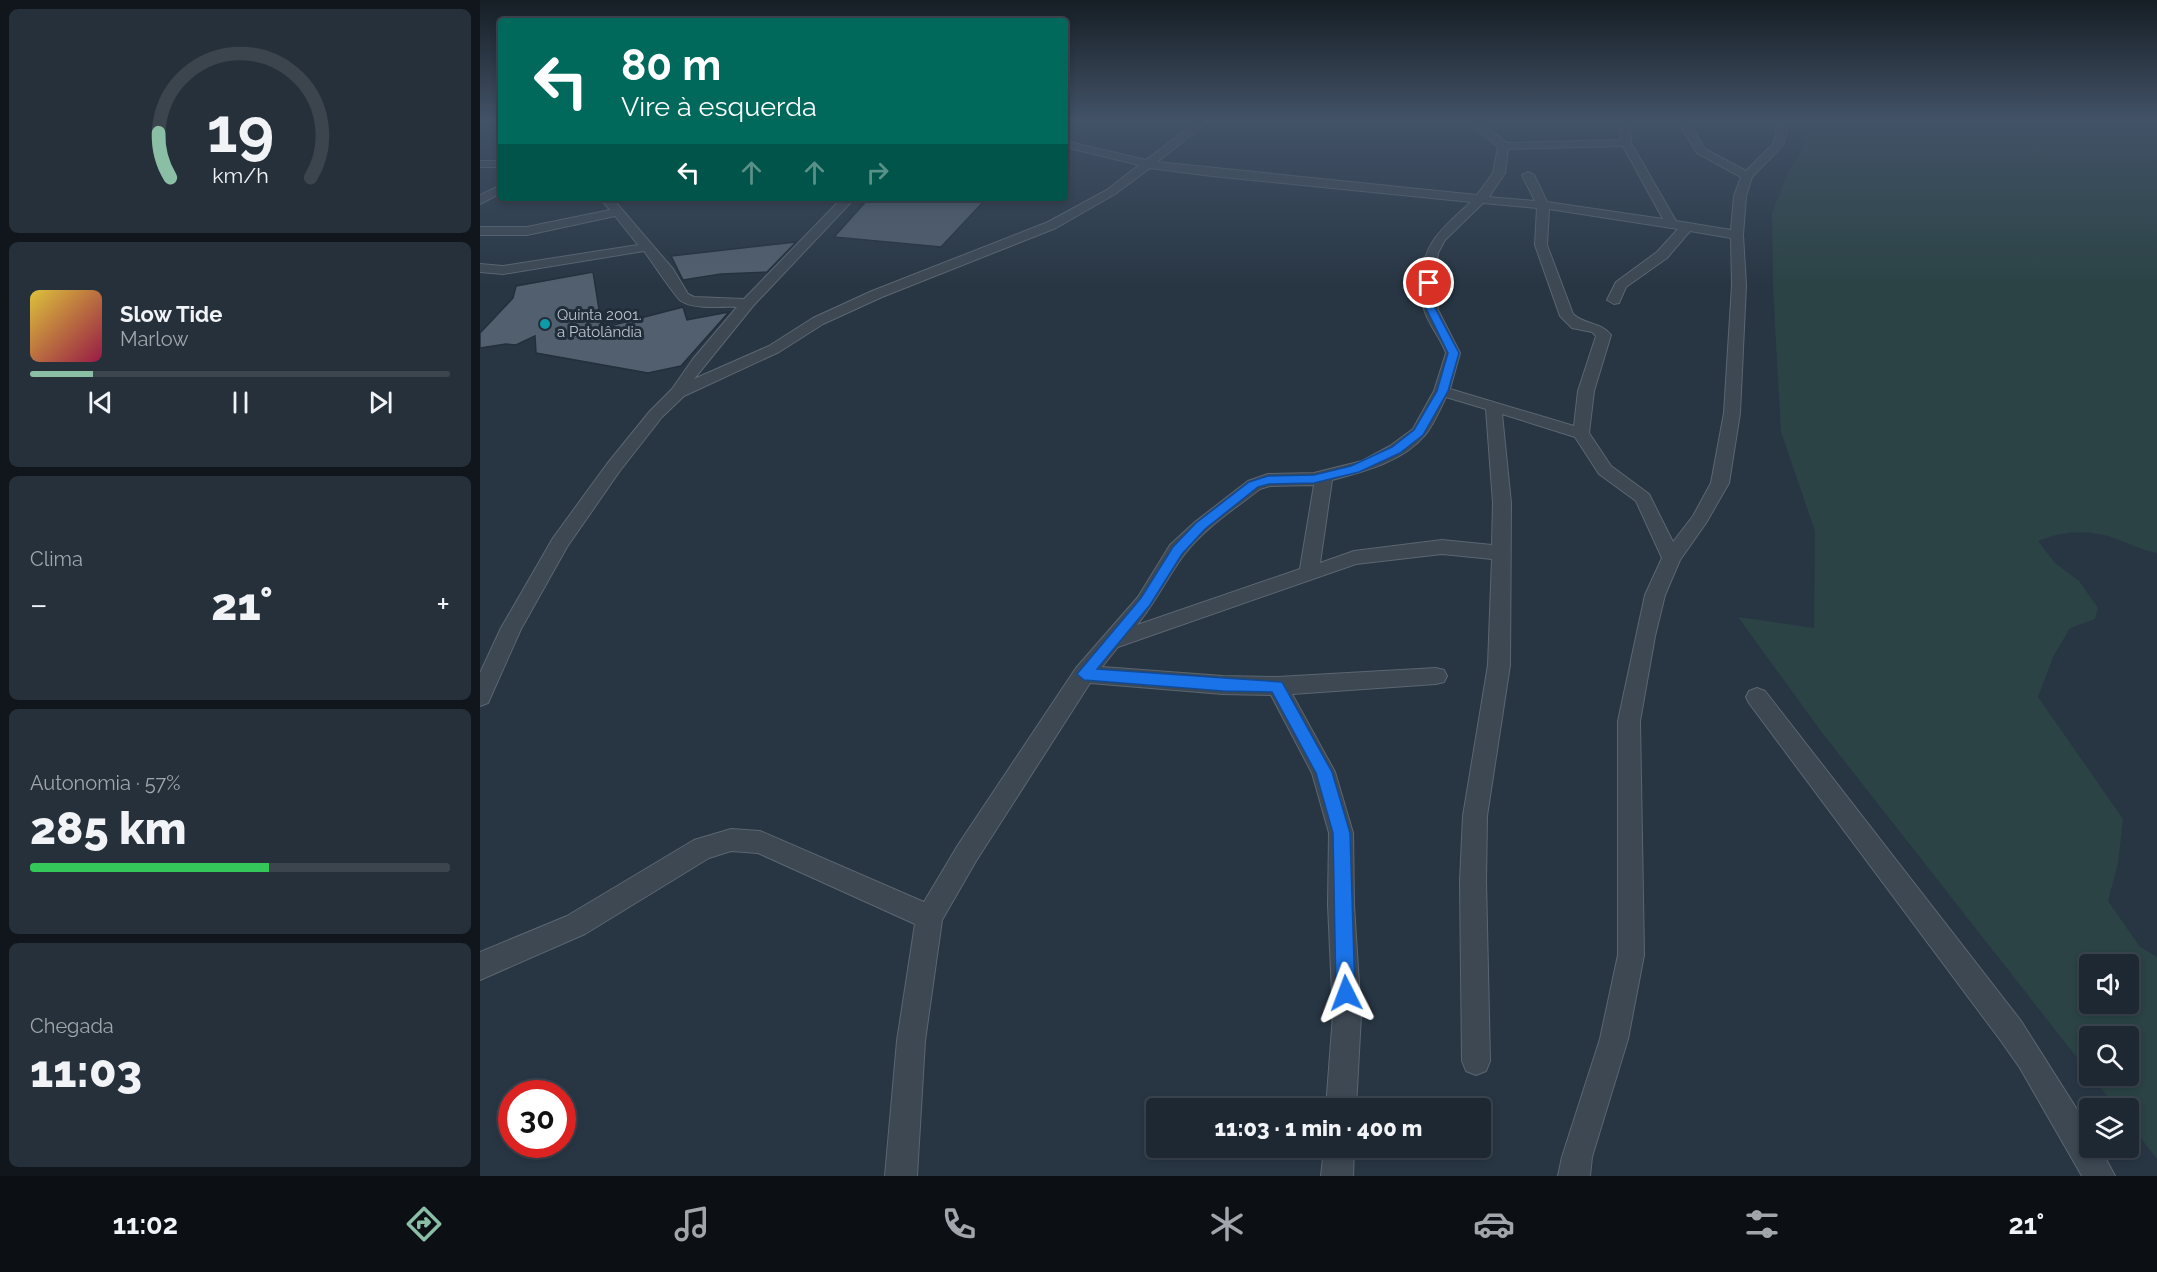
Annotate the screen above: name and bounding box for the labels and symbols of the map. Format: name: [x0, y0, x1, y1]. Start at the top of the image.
pin: [1403, 257, 1454, 308]
place label: Quinta 2001. a Patolândia: [557, 306, 642, 341]
marker: Quinta 2001. a Patolândia: [538, 317, 552, 331]
position arrow: [1314, 961, 1378, 1025]
speed limit sign: 30: [498, 1080, 576, 1158]

